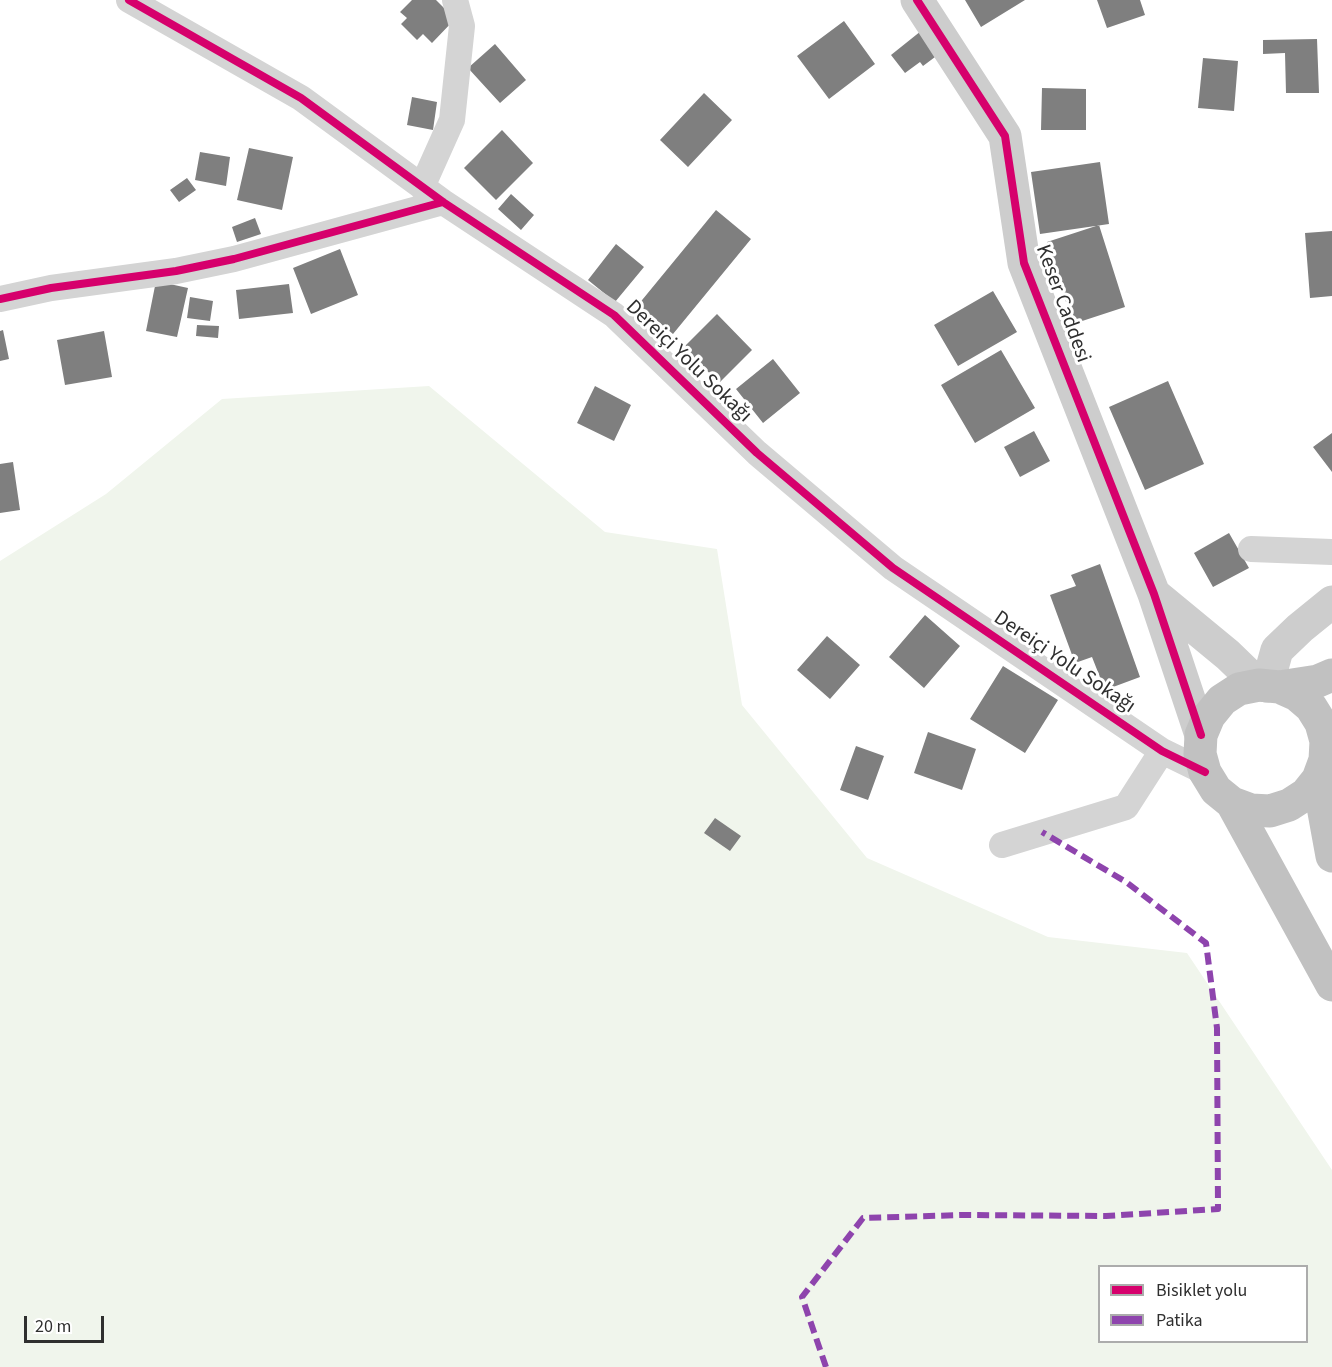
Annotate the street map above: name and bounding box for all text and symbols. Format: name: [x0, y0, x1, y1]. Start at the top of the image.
street label: Keser Caddesi: [1029, 242, 1095, 366]
street label: Dereiçi Yolu Sokağı: [620, 295, 756, 429]
street label: Dereiçi Yolu Sokağı: [988, 606, 1140, 720]
legend: [1098, 1265, 1308, 1343]
text: Bisiklet yolu: [1156, 1278, 1247, 1303]
scale bar: [27, 1304, 106, 1342]
text: Patika: [1156, 1308, 1203, 1333]
text: 20 m: [35, 1314, 71, 1339]

